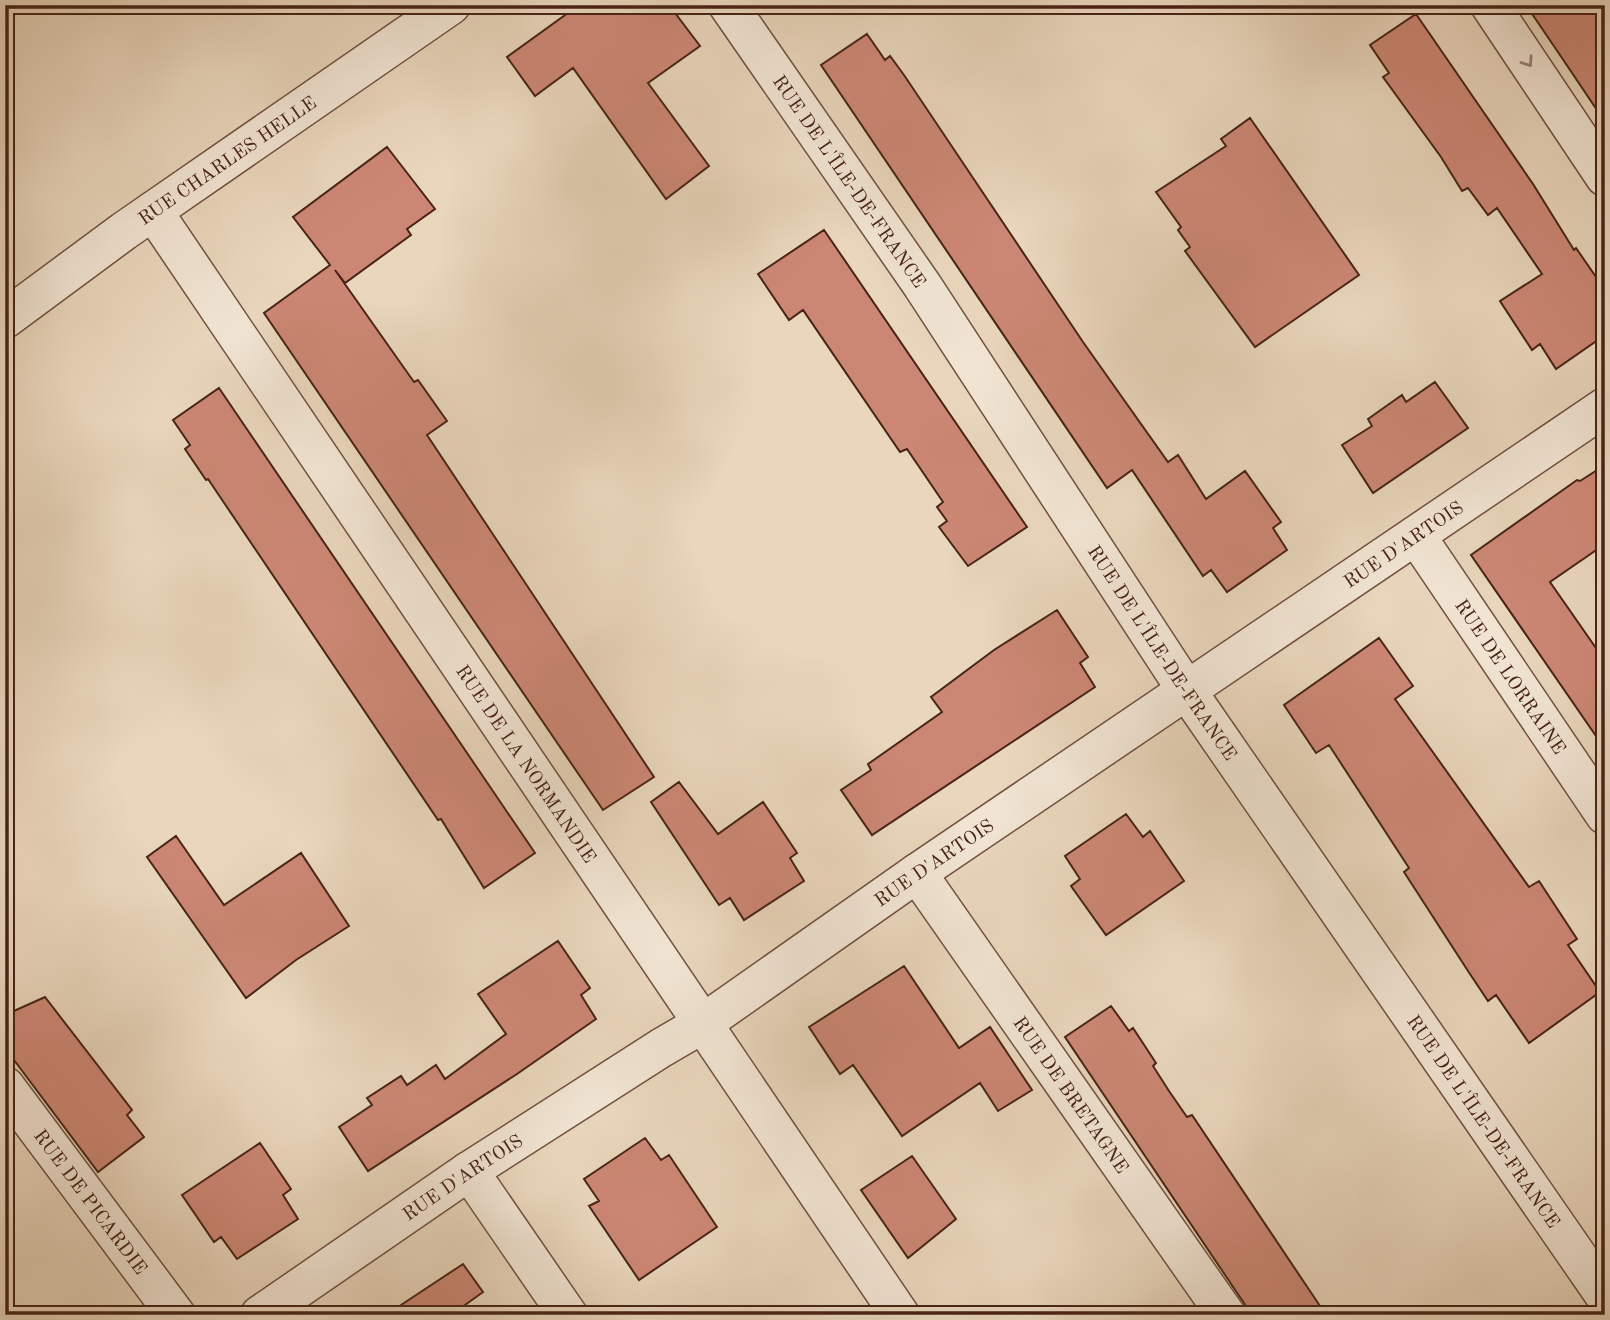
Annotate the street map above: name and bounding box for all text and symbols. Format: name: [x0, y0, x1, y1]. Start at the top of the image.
one-way arrow: [1520, 54, 1532, 67]
street label: RUE DE L'ÎLE-DE-FRANCE: [768, 73, 928, 292]
street label: RUE CHARLES HELLE: [136, 94, 321, 230]
street label: RUE D'ARTOIS: [1341, 499, 1468, 593]
street label: RUE DE L'ÎLE-DE-FRANCE: [1083, 543, 1239, 765]
street label: RUE DE LORRAINE: [1450, 597, 1568, 758]
street label: RUE DE LA NORMANDIE: [451, 663, 598, 867]
street label: RUE D'ARTOIS: [872, 817, 998, 912]
street label: RUE DE L'ÎLE-DE-FRANCE: [1402, 1013, 1562, 1232]
street label: RUE DE BRETAGNE: [1008, 1014, 1131, 1178]
street label: RUE DE PICARDIE: [29, 1127, 149, 1279]
street label: RUE D'ARTOIS: [400, 1132, 527, 1226]

